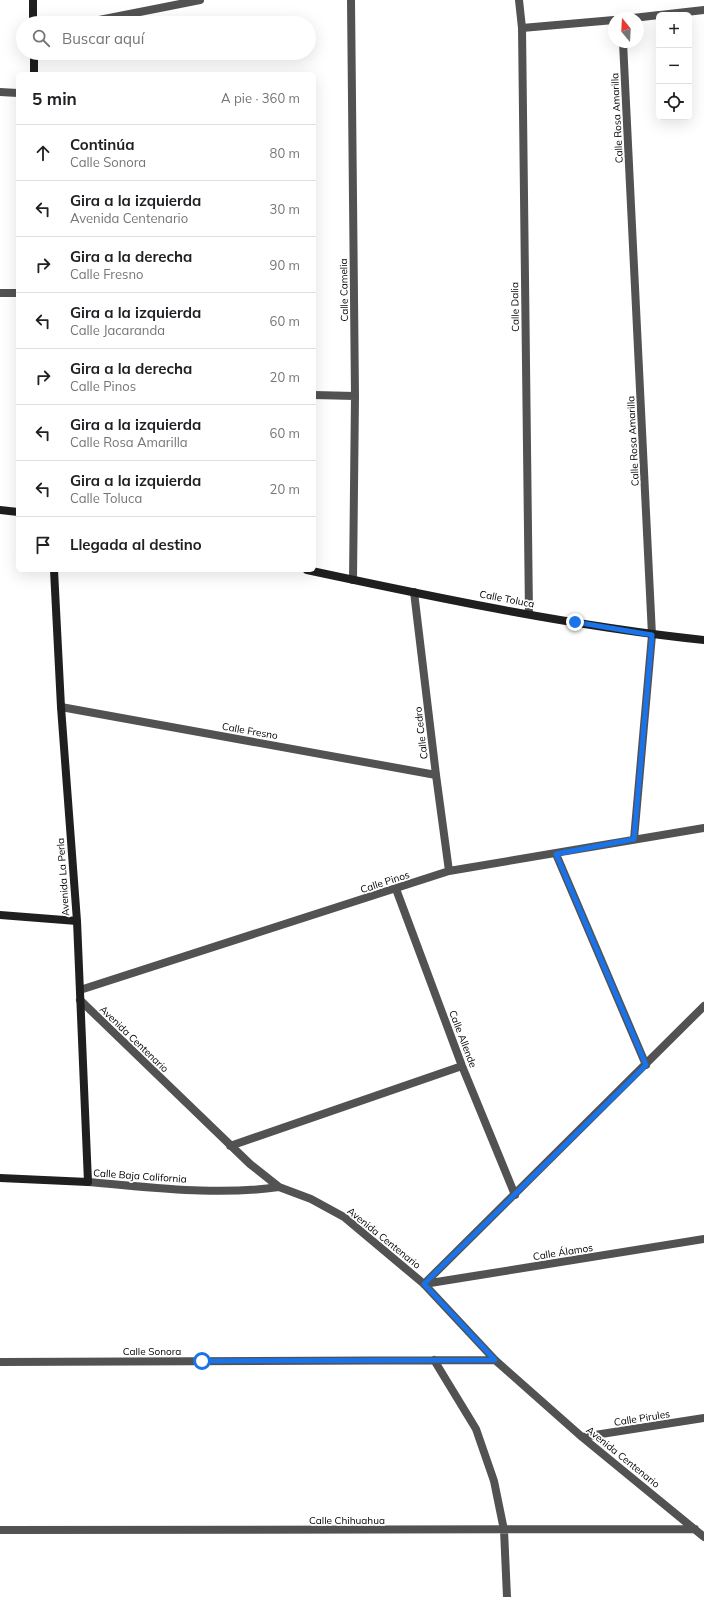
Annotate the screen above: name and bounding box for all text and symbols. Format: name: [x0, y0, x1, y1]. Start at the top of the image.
north arrow: [608, 12, 644, 48]
map controls: [656, 12, 692, 120]
button: +: [656, 12, 692, 48]
search box: [16, 16, 316, 60]
icon: search: [30, 27, 52, 49]
text: Buscar aquí: [62, 29, 144, 48]
button: −: [656, 48, 692, 84]
street label: Calle Rosa Amarilla: [608, 72, 626, 164]
button: locate: [656, 84, 692, 120]
text: 5 min: [32, 88, 77, 109]
text: A pie · 360 m: [221, 90, 300, 106]
text: Continúa: [70, 135, 135, 154]
icon: ahead: [32, 142, 54, 164]
text: 80 m: [270, 145, 300, 161]
text: Calle Sonora: [70, 154, 146, 170]
text: Gira a la izquierda: [70, 191, 201, 210]
icon: left: [32, 198, 54, 220]
text: 30 m: [270, 201, 300, 217]
text: Avenida Centenario: [70, 210, 188, 226]
text: Gira a la derecha: [70, 247, 192, 266]
icon: right: [32, 254, 54, 276]
text: 90 m: [270, 257, 300, 273]
street label: Calle Camelia: [337, 258, 351, 322]
text: Calle Fresno: [70, 266, 144, 282]
street label: Calle Dalia: [508, 282, 522, 332]
text: Gira a la izquierda: [70, 303, 201, 322]
icon: left: [32, 310, 54, 332]
text: 60 m: [270, 313, 300, 329]
text: Calle Jacaranda: [70, 322, 165, 338]
text: Gira a la derecha: [70, 359, 192, 378]
icon: right: [32, 366, 54, 388]
text: 20 m: [270, 369, 300, 385]
text: Calle Pinos: [70, 378, 136, 394]
street label: Calle Rosa Amarilla: [624, 395, 642, 487]
text: Gira a la izquierda: [70, 415, 201, 434]
icon: left: [32, 422, 54, 444]
text: 60 m: [270, 425, 300, 441]
text: Calle Rosa Amarilla: [70, 434, 188, 450]
text: Gira a la izquierda: [70, 471, 201, 490]
icon: left: [32, 478, 54, 500]
text: 20 m: [270, 481, 300, 497]
text: Calle Toluca: [70, 490, 142, 506]
icon: arrive: [32, 534, 54, 556]
text: Llegada al destino: [70, 535, 202, 554]
street label: Calle Toluca: [479, 587, 535, 611]
route end: [566, 613, 584, 631]
street label: Calle Cedro: [411, 706, 431, 760]
street label: Calle Fresno: [221, 720, 279, 742]
street label: Avenida La Perla: [54, 837, 72, 917]
street label: Calle Pinos: [359, 868, 411, 896]
street label: Avenida Centenario: [97, 1003, 171, 1075]
street label: Calle Allende: [446, 1009, 480, 1069]
street label: Calle Baja California: [93, 1166, 187, 1186]
street label: Avenida Centenario: [345, 1204, 424, 1272]
street label: Calle Álamos: [532, 1241, 594, 1263]
street label: Calle Sonora: [123, 1345, 181, 1358]
route start: [193, 1352, 211, 1370]
street label: Calle Pirules: [613, 1407, 671, 1429]
street label: Avenida Centenario: [584, 1423, 663, 1491]
street label: Calle Chihuahua: [309, 1514, 385, 1527]

